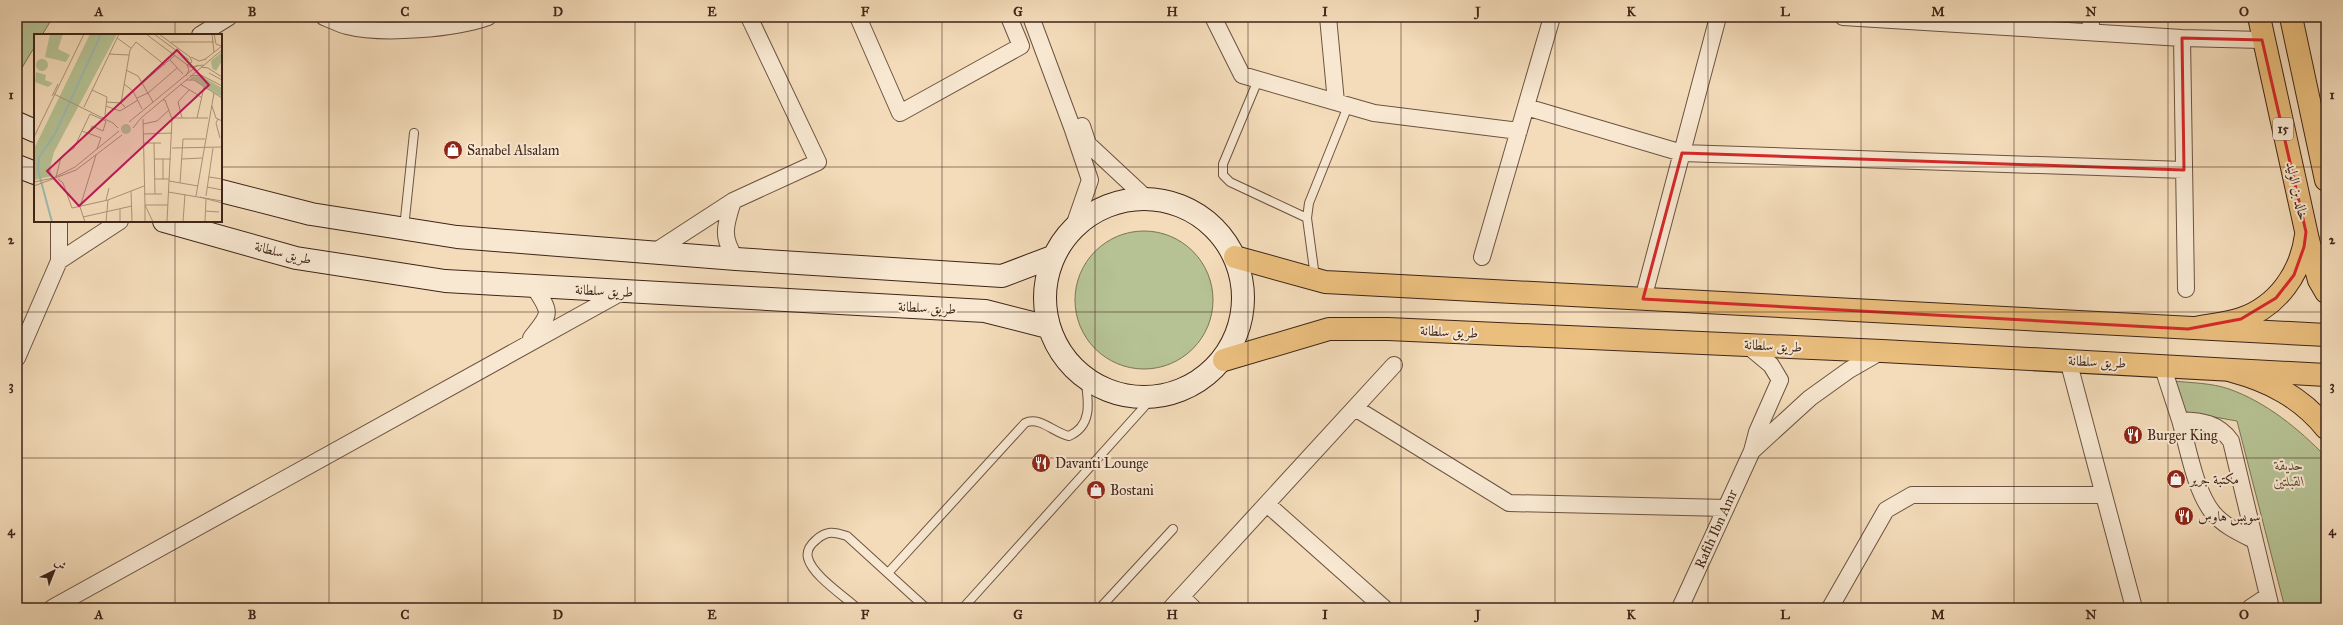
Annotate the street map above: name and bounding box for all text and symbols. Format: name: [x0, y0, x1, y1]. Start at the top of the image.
text: A: [94, 4, 104, 20]
text: B: [248, 4, 257, 20]
text: C: [401, 4, 410, 20]
text: D: [553, 4, 563, 20]
text: E: [707, 4, 717, 20]
text: F: [861, 4, 870, 20]
text: G: [1013, 4, 1023, 20]
text: H: [1166, 4, 1178, 20]
text: I: [1322, 4, 1328, 20]
text: J: [1473, 4, 1481, 20]
text: K: [1626, 4, 1636, 20]
text: L: [1780, 4, 1790, 20]
text: M: [1931, 4, 1945, 20]
text: N: [2085, 4, 2097, 20]
text: O: [2239, 4, 2249, 20]
inset map: [34, 34, 222, 222]
text: 1: [8, 87, 14, 103]
text: 1: [2329, 87, 2335, 103]
road number: 15: [2273, 118, 2293, 140]
shop icon: Sanabel Alsalam: [442, 139, 464, 161]
place label: Sanabel Alsalam: [467, 142, 560, 159]
street label: خالد بن الوليد: [2282, 160, 2312, 222]
text: 2: [8, 232, 15, 248]
text: 2: [2329, 232, 2336, 248]
street label: طريق سلطانة: [253, 238, 313, 268]
street label: طريق سلطانة: [574, 281, 634, 301]
street label: طريق سلطانة: [897, 298, 957, 318]
street label: طريق سلطانة: [1419, 322, 1479, 342]
street label: طريق سلطانة: [1743, 336, 1803, 356]
street label: طريق سلطانة: [2067, 352, 2127, 372]
text: 3: [8, 378, 14, 394]
text: 3: [2329, 378, 2335, 394]
restaurant icon: Burger King: [2122, 424, 2144, 446]
place label: Burger King: [2147, 427, 2218, 444]
restaurant icon: Davanti Lounge: [1030, 452, 1052, 474]
place label: Davanti Lounge: [1055, 455, 1149, 472]
park label: حدیقة القبلتین: [2273, 457, 2305, 490]
shop icon: مكتبة جرير: [2165, 468, 2187, 490]
place label: مكتبة جرير: [2188, 471, 2239, 488]
shop icon: Bostani: [1085, 479, 1107, 501]
place label: Bostani: [1110, 482, 1154, 499]
street label: Rafih Ibn Amr: [1691, 486, 1741, 571]
restaurant icon: سويس هاوس: [2173, 505, 2195, 527]
place label: سويس هاوس: [2198, 508, 2261, 526]
text: 4: [7, 523, 15, 539]
text: 4: [2328, 523, 2336, 539]
north arrow: [34, 551, 74, 591]
text: ش: [52, 556, 69, 573]
text: A: [94, 607, 104, 623]
text: B: [248, 607, 257, 623]
text: C: [401, 607, 410, 623]
text: D: [553, 607, 563, 623]
text: E: [707, 607, 717, 623]
text: F: [861, 607, 870, 623]
text: G: [1013, 607, 1023, 623]
text: H: [1166, 607, 1178, 623]
text: I: [1322, 607, 1328, 623]
text: J: [1473, 607, 1481, 623]
text: K: [1626, 607, 1636, 623]
text: L: [1780, 607, 1790, 623]
text: M: [1931, 607, 1945, 623]
text: N: [2085, 607, 2097, 623]
text: O: [2239, 607, 2249, 623]

